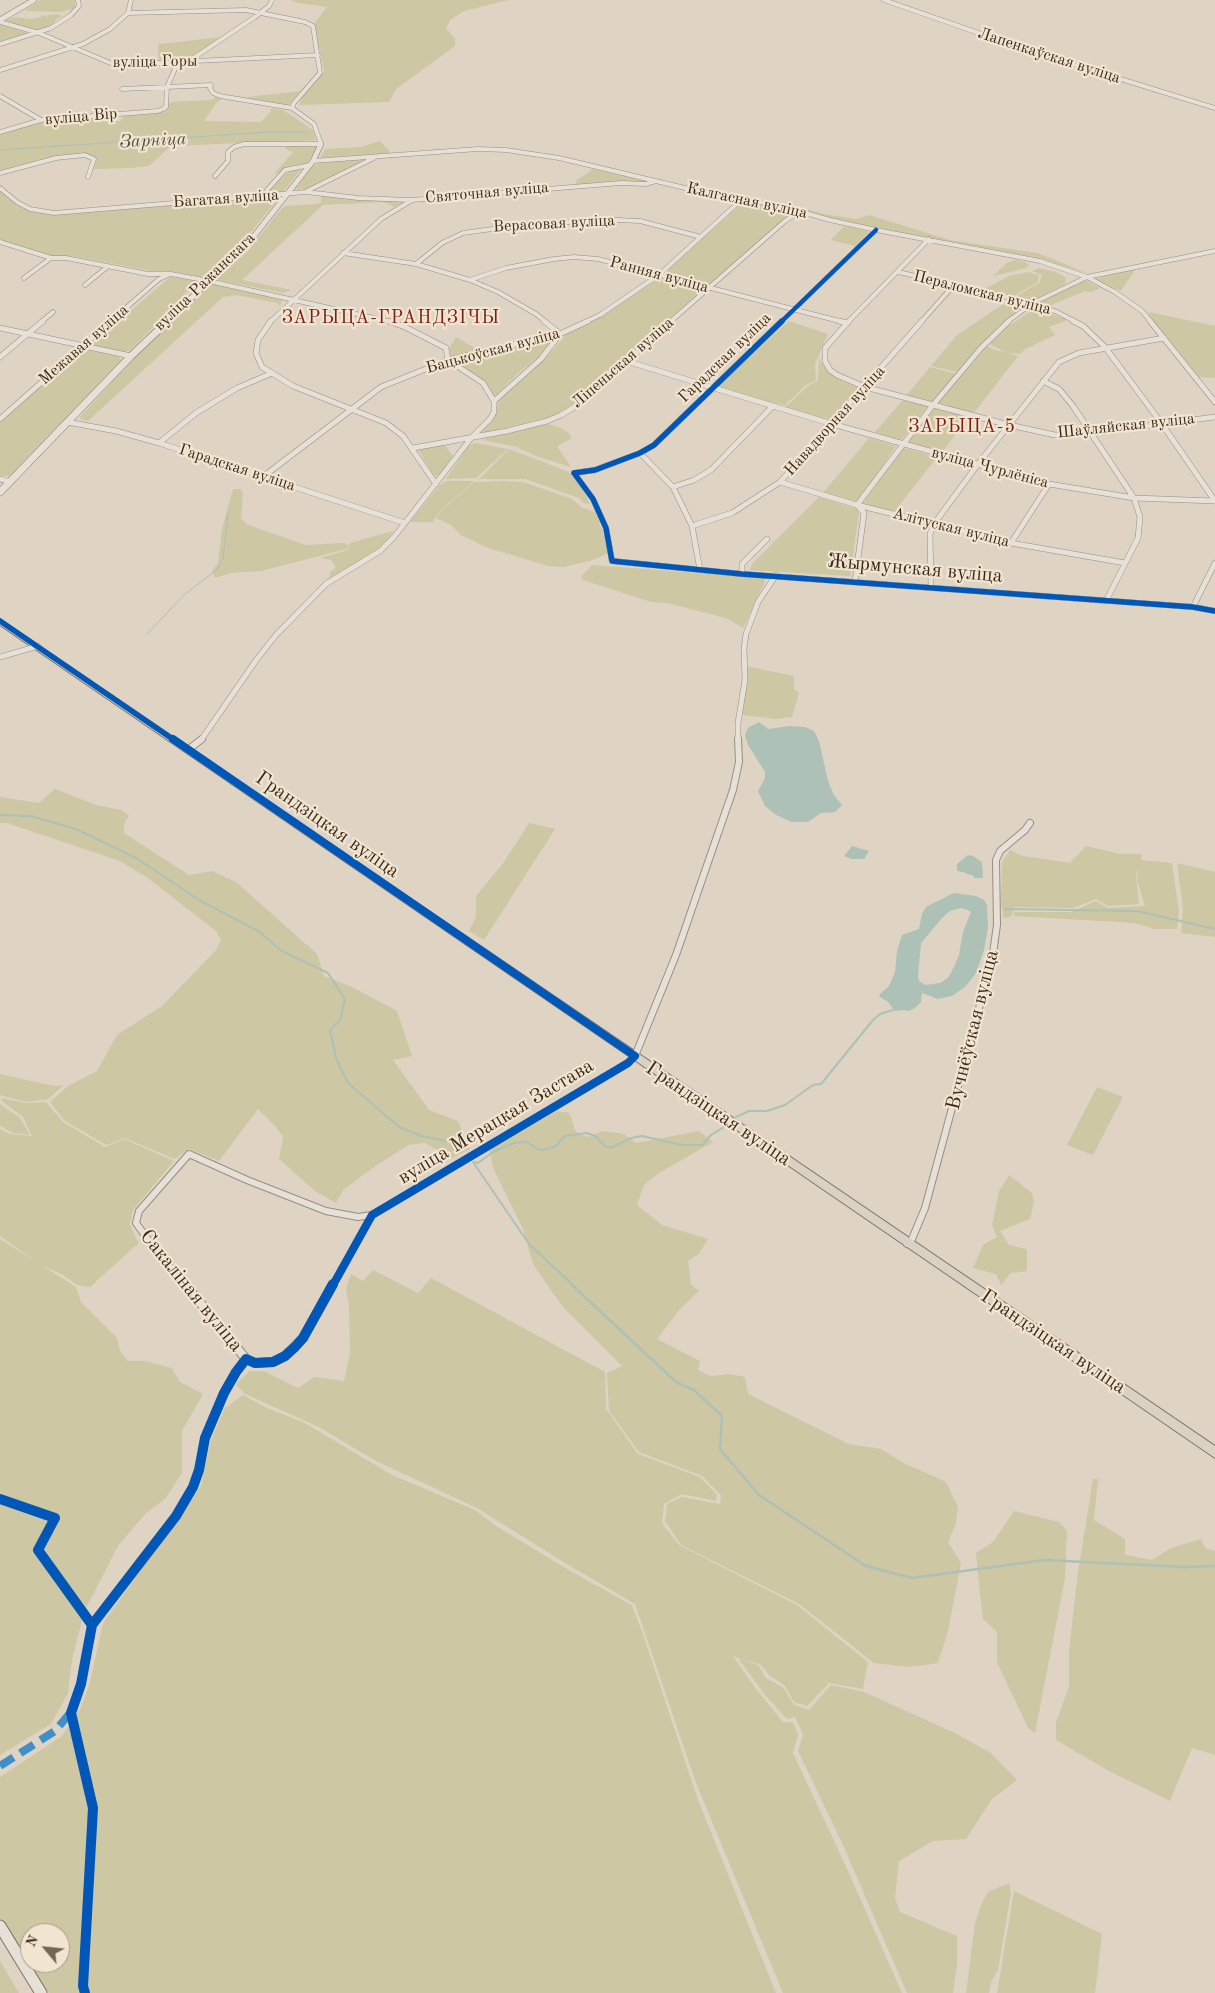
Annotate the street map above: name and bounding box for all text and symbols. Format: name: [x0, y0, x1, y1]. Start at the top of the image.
street label: Лапенкаўская вуліца: [975, 24, 1123, 88]
street label: вуліца Горы: [112, 52, 198, 72]
street label: вуліца Вір: [44, 104, 118, 130]
water label: Зарніца: [119, 128, 187, 154]
street label: Святочная вуліца: [424, 178, 550, 208]
street label: Калгасная вуліца: [685, 179, 809, 223]
street label: Багатая вуліца: [172, 186, 280, 212]
street label: Верасовая вуліца: [492, 211, 616, 237]
street label: вуліца Ражанскага: [150, 229, 260, 335]
street label: Ранняя вуліца: [607, 253, 711, 297]
street label: Пераломская вуліца: [911, 267, 1053, 319]
street label: Межавая вуліца: [35, 301, 133, 389]
district label: ЗАРЫЦА-ГРАНДЗІЧЫ: [280, 307, 502, 329]
street label: Гарадская вуліца: [675, 309, 775, 407]
street label: Ліпеньская вуліца: [568, 313, 678, 413]
street label: Бацькоўская вуліца: [424, 324, 562, 378]
street label: Навадворная вуліца: [780, 362, 890, 480]
street label: Шаўляйская вуліца: [1056, 409, 1196, 443]
district label: ЗАРЫЦА-5: [907, 416, 1017, 438]
street label: Гарадская вуліца: [176, 440, 298, 496]
street label: вуліца Чурлёніса: [929, 443, 1051, 493]
street label: Алітуская вуліца: [891, 504, 1011, 552]
street label: Жырмунская вуліца: [826, 549, 1004, 589]
street label: Грандзіцкая вуліца: [250, 766, 404, 884]
street label: Вучнёўская вуліца: [941, 947, 1005, 1113]
street label: вуліца Мерацкая Застава: [394, 1054, 598, 1190]
street label: Грандзіцкая вуліца: [641, 1056, 795, 1172]
street label: Сакаліная вуліца: [134, 1225, 248, 1357]
street label: Грандзіцкая вуліца: [976, 1284, 1130, 1400]
north arrow: [20, 1923, 70, 1973]
text: N: [24, 1933, 41, 1949]

